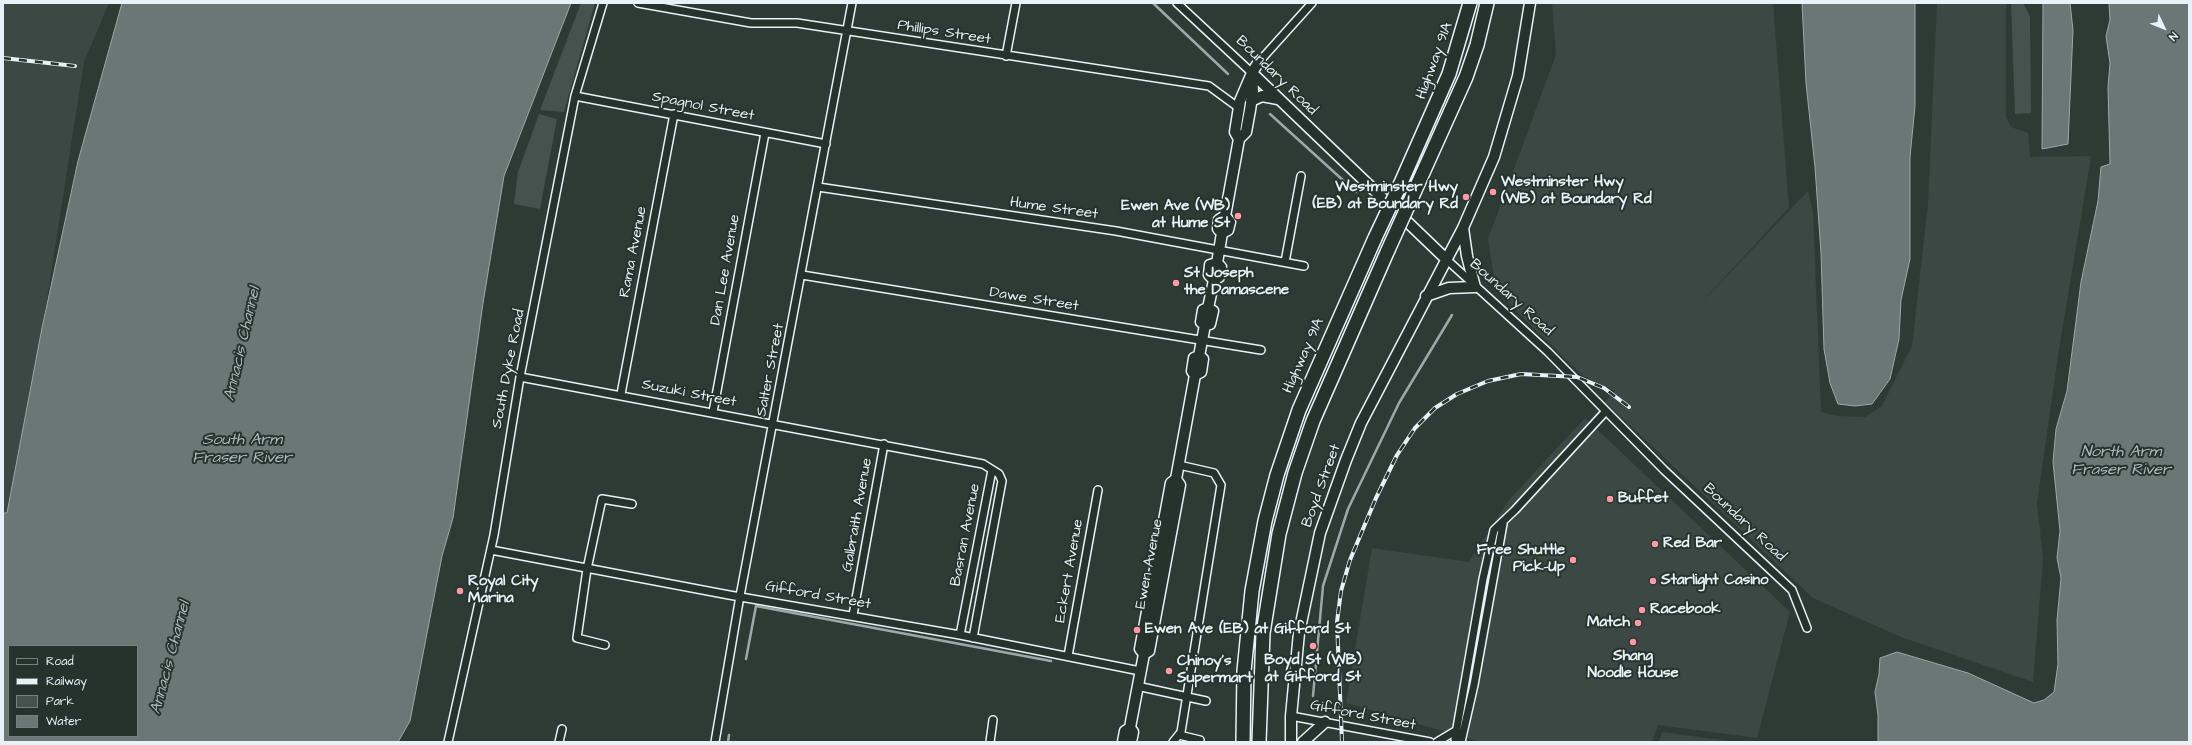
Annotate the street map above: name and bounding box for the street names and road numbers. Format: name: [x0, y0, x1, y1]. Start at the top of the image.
street label: Phillips Street: [896, 17, 992, 49]
street label: Highway 91A: [1413, 20, 1457, 102]
street label: Boundary Road: [1231, 33, 1321, 119]
street label: Spagnol Street: [650, 88, 756, 126]
street label: Hume Street: [1009, 194, 1099, 224]
street label: Rama Avenue: [616, 205, 652, 299]
street label: Dan Lee Avenue: [707, 213, 745, 327]
street label: Boundary Road: [1465, 256, 1557, 340]
street label: Dawe Street: [988, 284, 1080, 316]
street label: South Dyke Road: [489, 308, 529, 430]
street label: Highway 91A: [1279, 316, 1329, 396]
street label: Salter Street: [753, 322, 789, 418]
street label: Suzuki Street: [640, 376, 738, 412]
street label: Boyd Street: [1299, 442, 1345, 530]
street label: Galbraith Avenue: [839, 457, 877, 573]
street label: Boundary Road: [1699, 480, 1789, 566]
street label: Basran Avenue: [947, 482, 985, 588]
street label: Ewen Avenue: [1132, 517, 1168, 611]
street label: Eckert Avenue: [1052, 518, 1088, 624]
street label: Gifford Street: [764, 578, 872, 614]
street label: Gifford Street: [1309, 697, 1417, 735]

